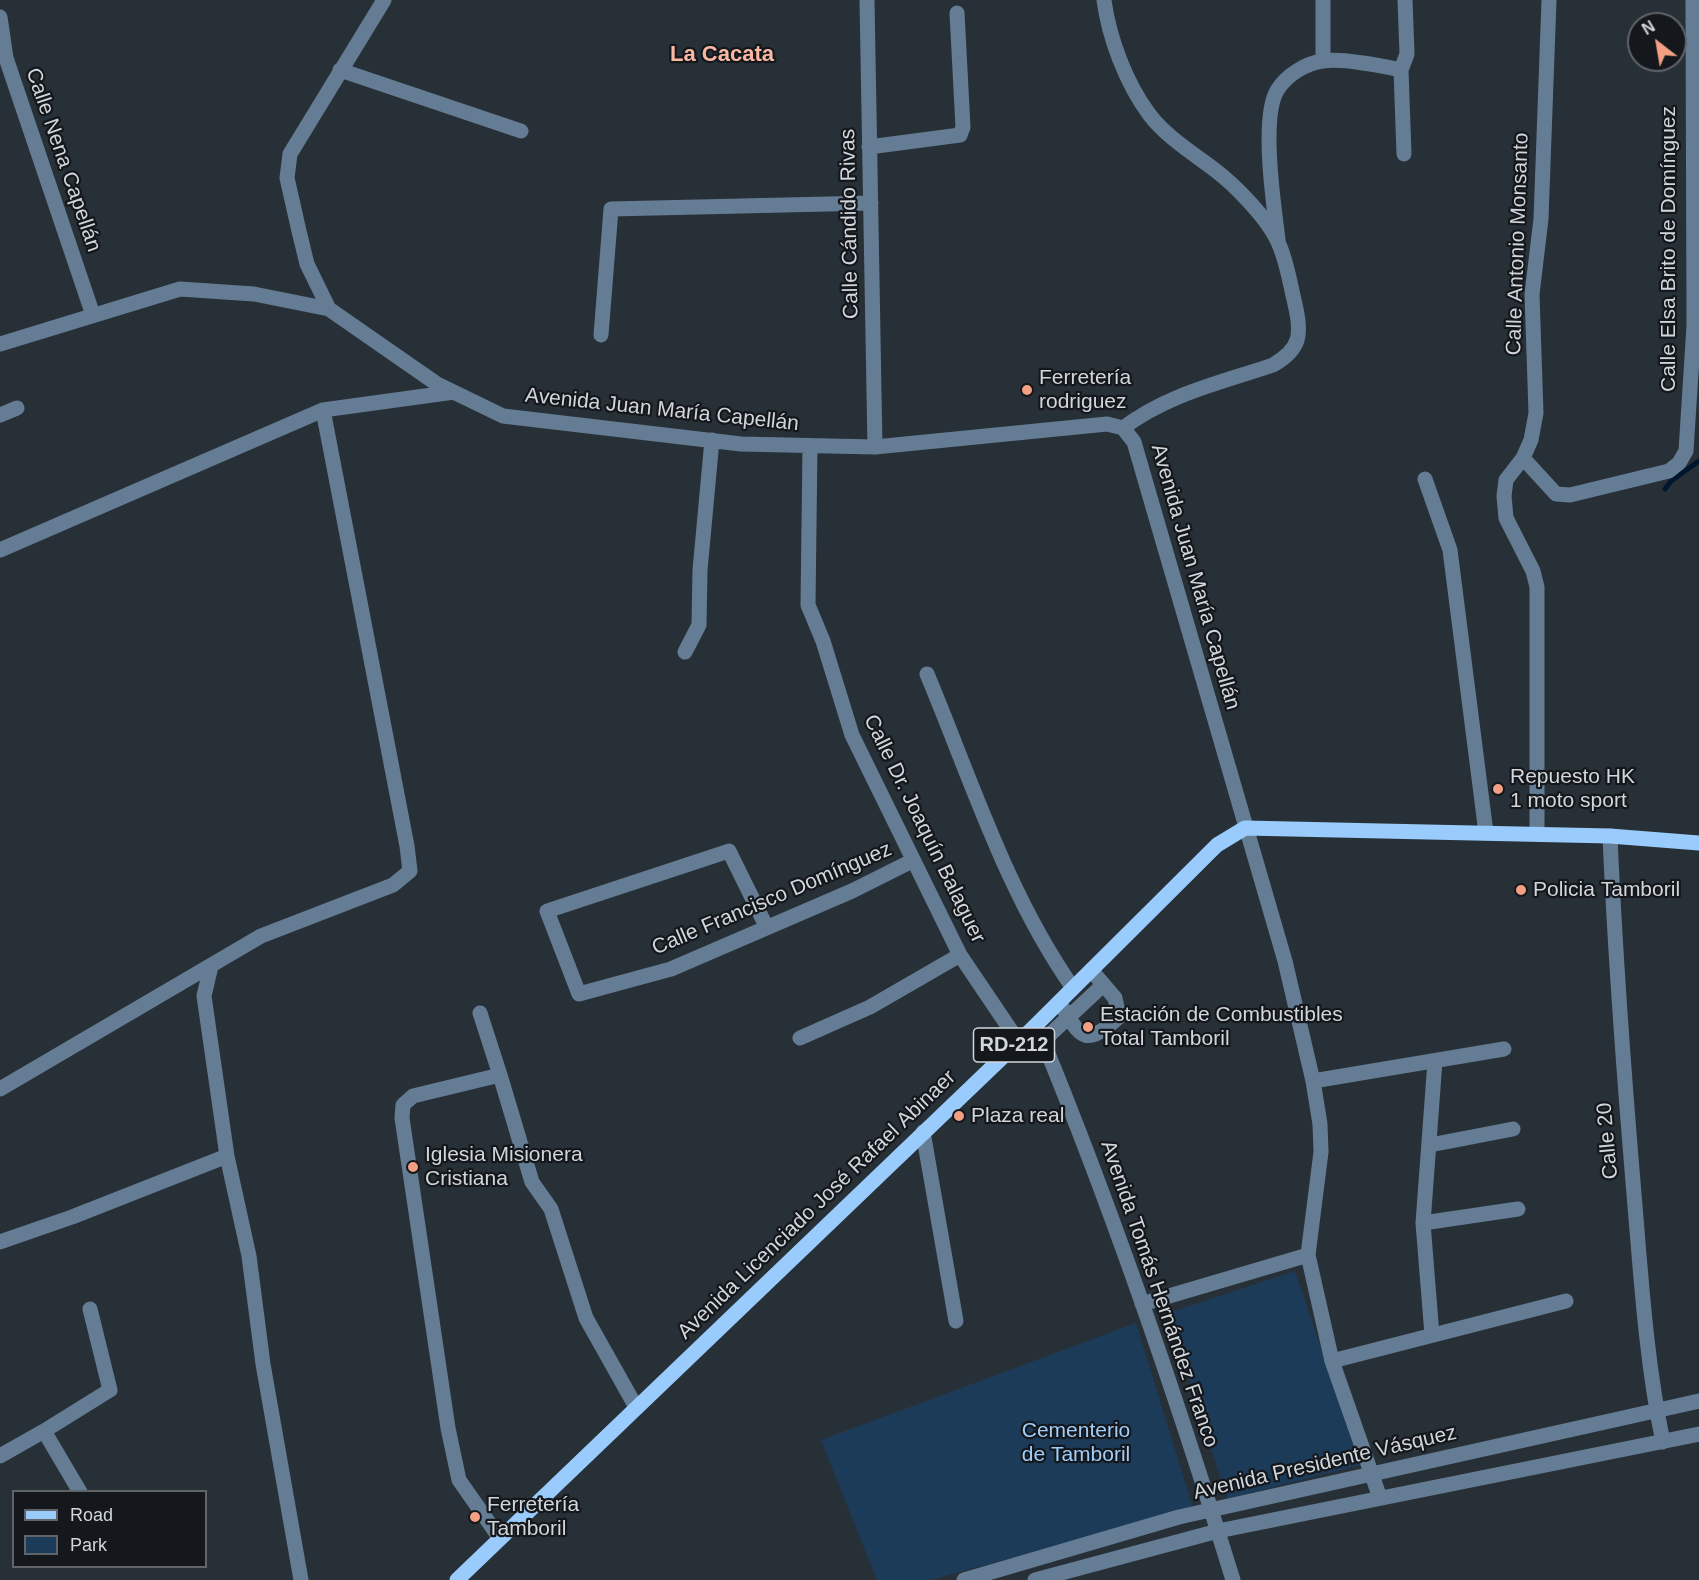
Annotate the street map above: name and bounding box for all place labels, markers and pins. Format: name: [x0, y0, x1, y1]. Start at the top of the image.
place label: Ferretería rodriguez: [1039, 365, 1131, 415]
marker: Ferretería rodriguez: [1020, 383, 1034, 397]
place label: Repuesto HK 1 moto sport: [1510, 764, 1635, 814]
marker: Repuesto HK 1 moto sport: [1491, 782, 1505, 796]
place label: Policia Tamboril: [1533, 877, 1680, 903]
marker: Policia Tamboril: [1514, 883, 1528, 897]
place label: Estación de Combustibles Total Tamboril: [1100, 1002, 1343, 1052]
marker: Estación de Combustibles Total Tamboril: [1081, 1020, 1095, 1034]
place label: Plaza real: [971, 1103, 1064, 1129]
marker: Plaza real: [952, 1109, 966, 1123]
place label: Iglesia Misionera Cristiana: [425, 1142, 583, 1192]
marker: Iglesia Misionera Cristiana: [406, 1160, 420, 1174]
place label: Ferretería Tamboril: [487, 1492, 579, 1542]
marker: Ferretería Tamboril: [468, 1510, 482, 1524]

